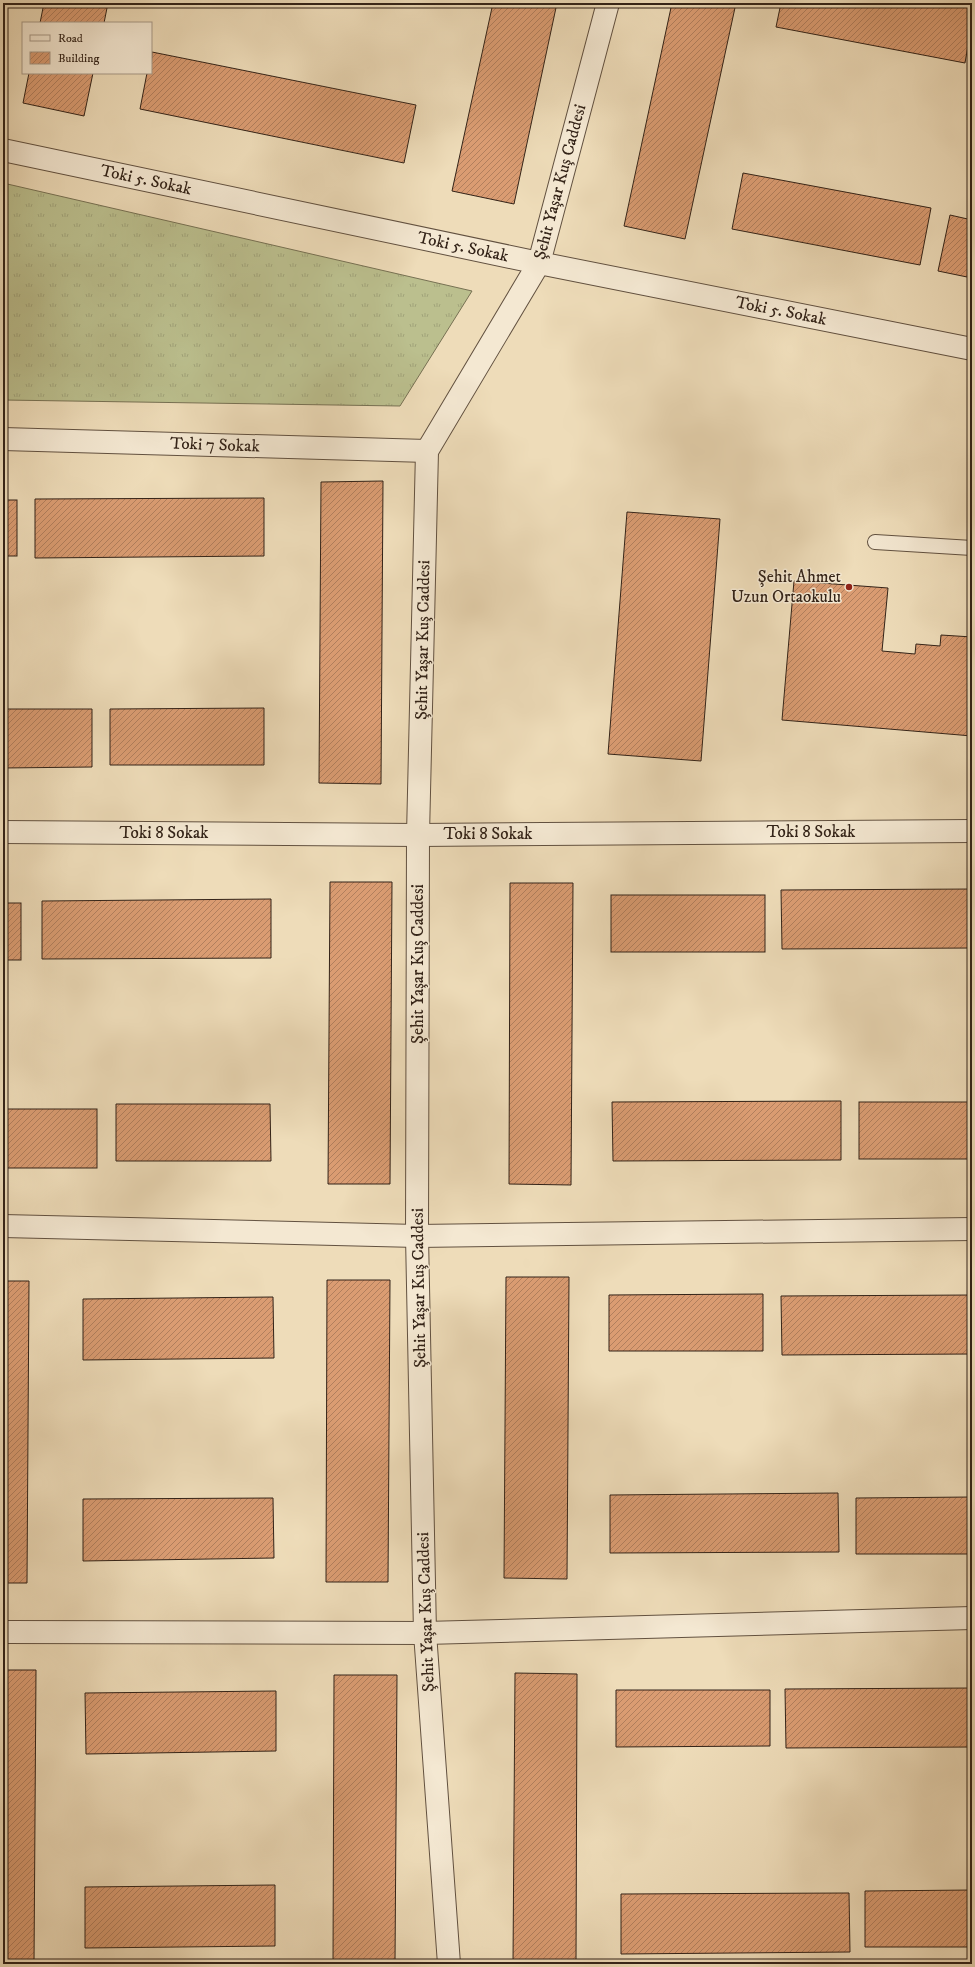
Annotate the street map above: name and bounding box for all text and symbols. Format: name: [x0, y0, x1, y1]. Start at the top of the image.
legend: [22, 22, 152, 74]
text: Road: [58, 31, 83, 46]
text: Building: [58, 51, 99, 66]
street label: Şehit Yaşar Kuş Caddesi: [529, 102, 591, 262]
street label: Toki 5. Sokak: [98, 160, 194, 200]
street label: Toki 5. Sokak: [415, 227, 511, 267]
street label: Toki 5. Sokak: [733, 291, 829, 331]
street label: Toki 7 Sokak: [170, 432, 261, 458]
street label: Şehit Yaşar Kuş Caddesi: [411, 560, 435, 720]
place label: Şehit Ahmet Uzun Ortaokulu: [731, 566, 842, 608]
marker: Şehit Ahmet Uzun Ortaokulu: [844, 582, 854, 592]
street label: Toki 8 Sokak: [766, 821, 856, 843]
street label: Toki 8 Sokak: [119, 822, 209, 844]
street label: Toki 8 Sokak: [443, 823, 533, 845]
street label: Şehit Yaşar Kuş Caddesi: [407, 884, 429, 1044]
street label: Şehit Yaşar Kuş Caddesi: [407, 1208, 431, 1368]
street label: Şehit Yaşar Kuş Caddesi: [412, 1532, 440, 1692]

